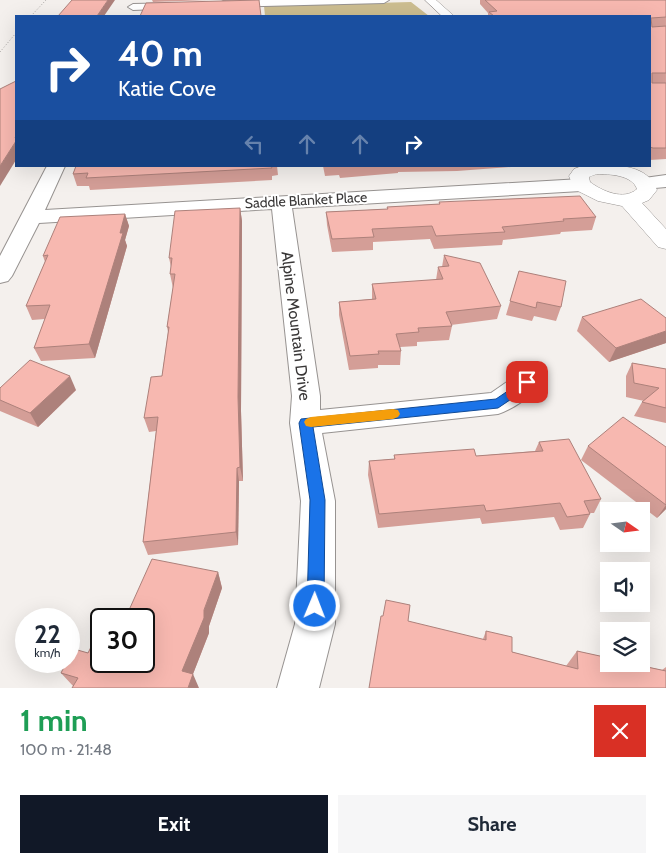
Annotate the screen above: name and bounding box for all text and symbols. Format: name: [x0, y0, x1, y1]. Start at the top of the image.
text: 40 m: [118, 32, 203, 75]
icon: right: [35, 35, 100, 100]
text: Katie Cove: [118, 75, 216, 102]
icon: left: [240, 130, 268, 158]
icon: ahead: [293, 130, 321, 158]
icon: ahead: [346, 130, 374, 158]
icon: right: [399, 130, 427, 158]
street label: Saddle Blanket Place: [244, 188, 368, 212]
street label: Alpine Mountain Drive: [277, 250, 315, 402]
pin: [506, 361, 548, 403]
icon: arrive: [513, 368, 541, 396]
north arrow: [600, 502, 650, 552]
map controls: [600, 502, 650, 672]
button: sound: [600, 562, 650, 612]
position arrow: [288, 579, 340, 631]
speed limit sign: 30: [90, 608, 155, 673]
text: 22: [34, 619, 61, 649]
button: layers: [600, 622, 650, 672]
text: km/h: [34, 645, 61, 660]
text: 1 min: [20, 702, 88, 739]
button: close: [594, 705, 646, 757]
text: 100 m · 21:48: [20, 740, 112, 759]
button: Exit: [20, 795, 328, 853]
button: Share: [338, 795, 646, 853]

